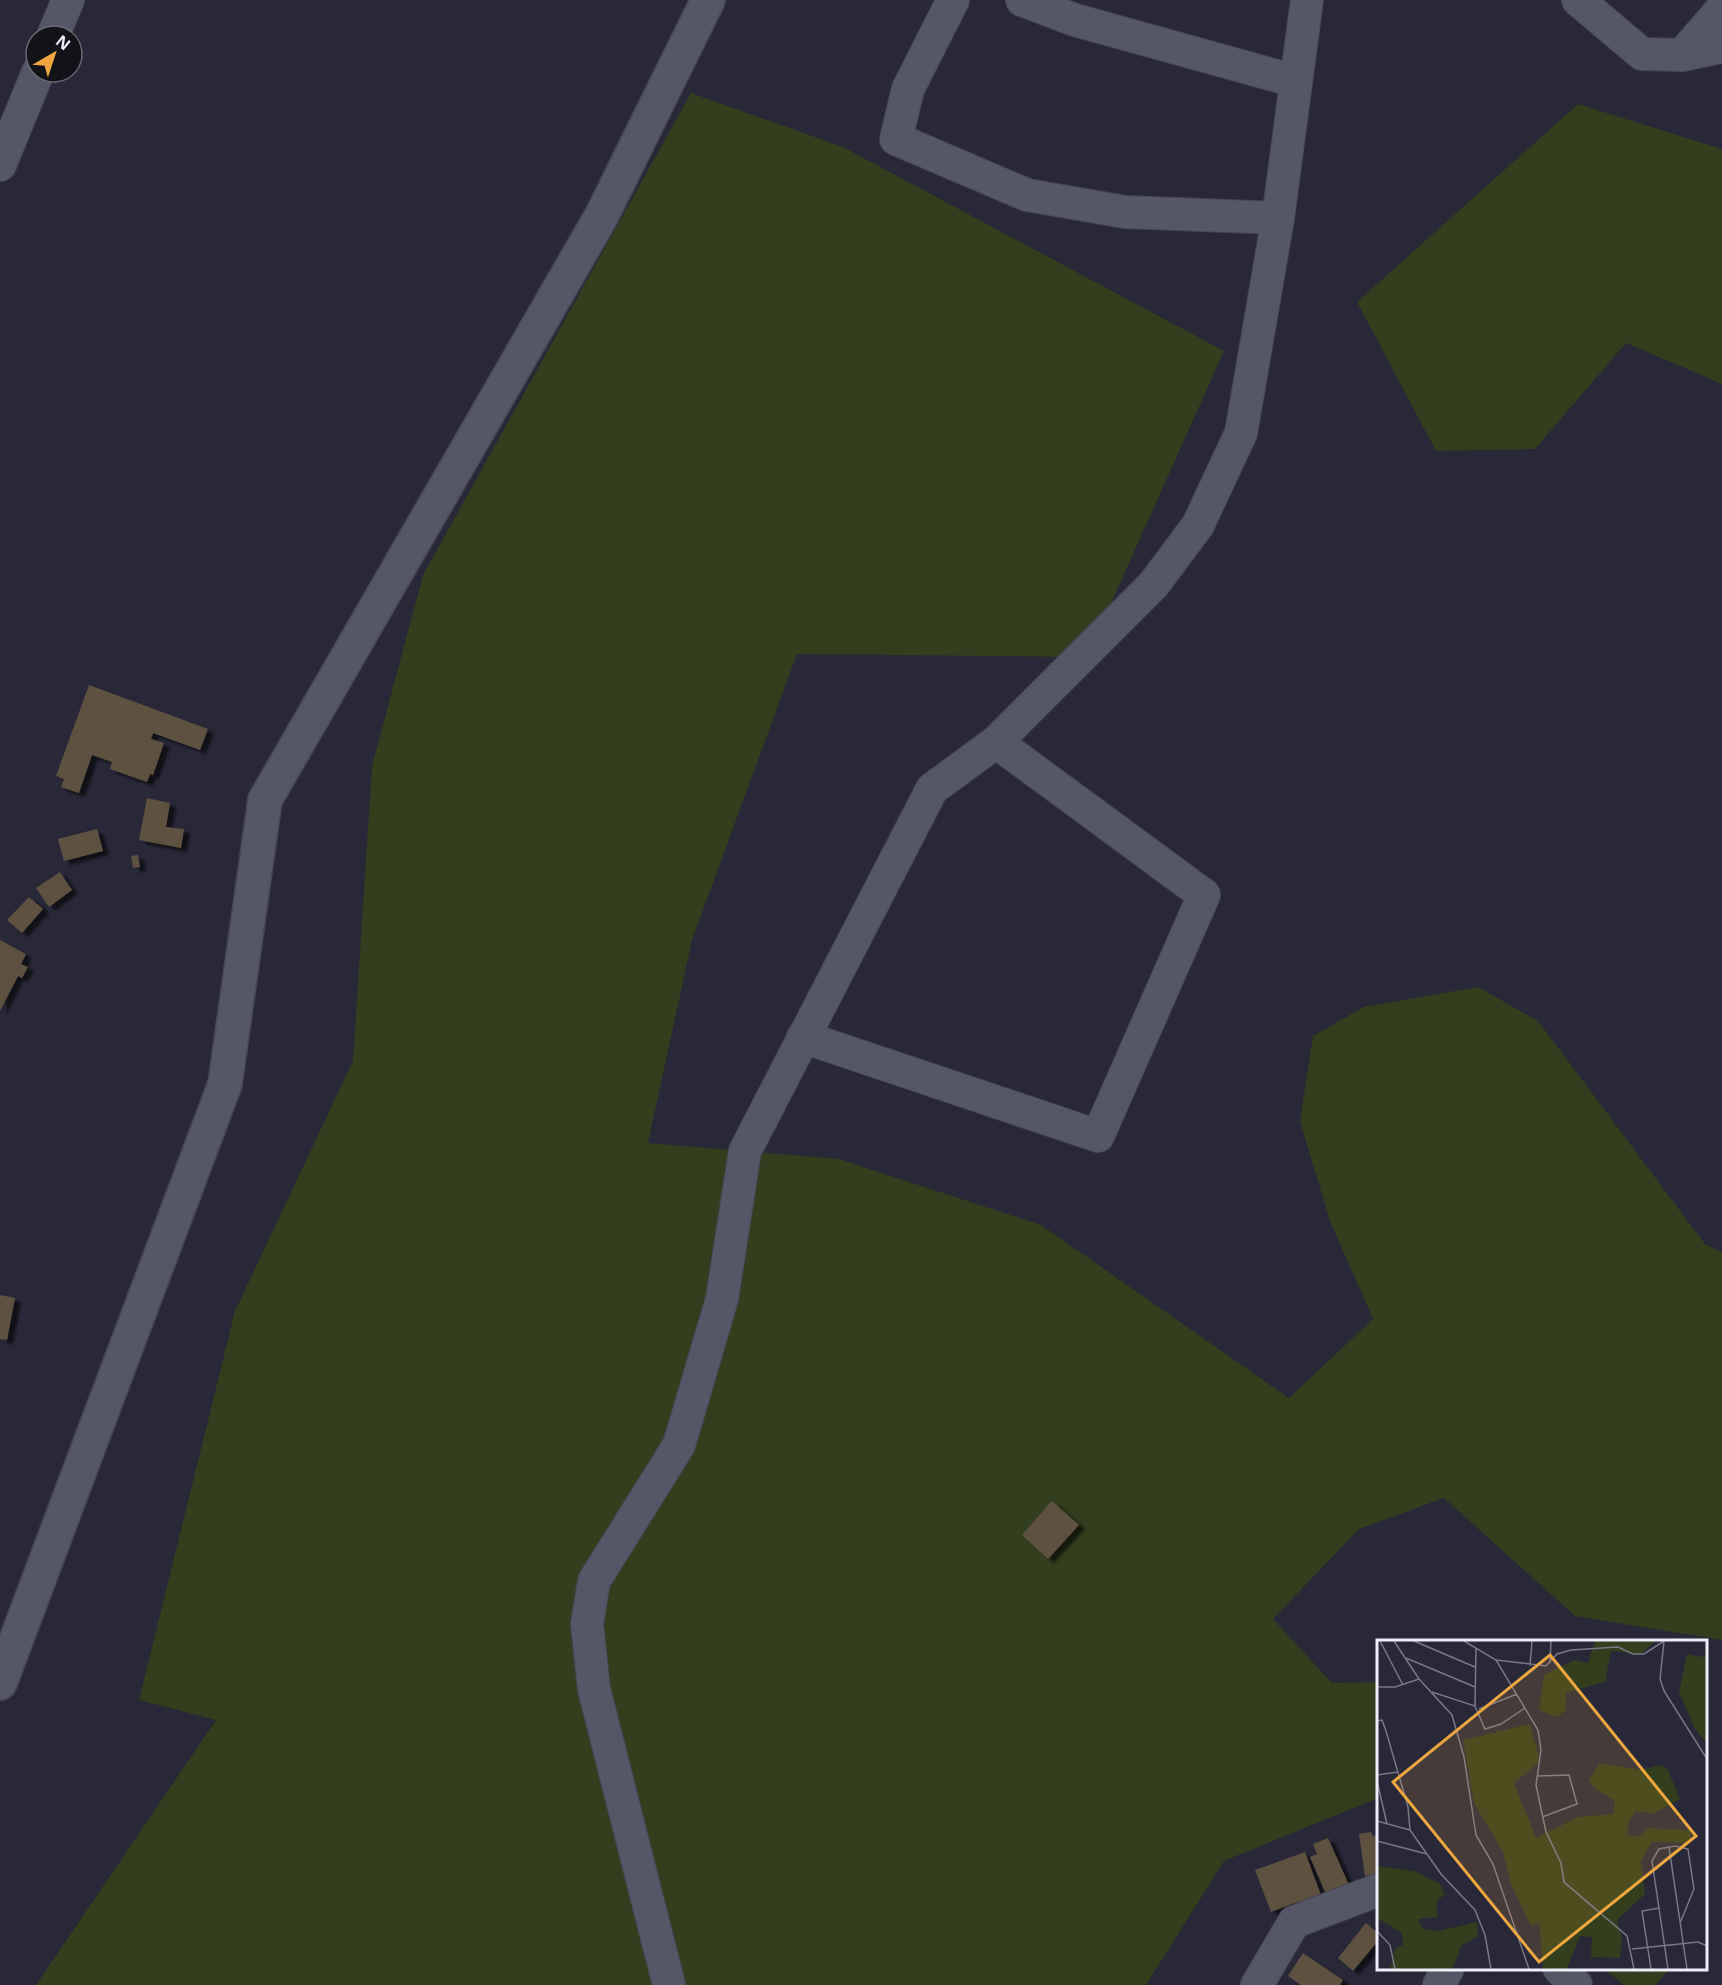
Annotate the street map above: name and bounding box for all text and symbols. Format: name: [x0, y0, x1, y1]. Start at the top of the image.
north arrow: [24, 24, 84, 84]
text: N: [51, 30, 75, 55]
inset map: [1377, 1640, 1707, 1970]

